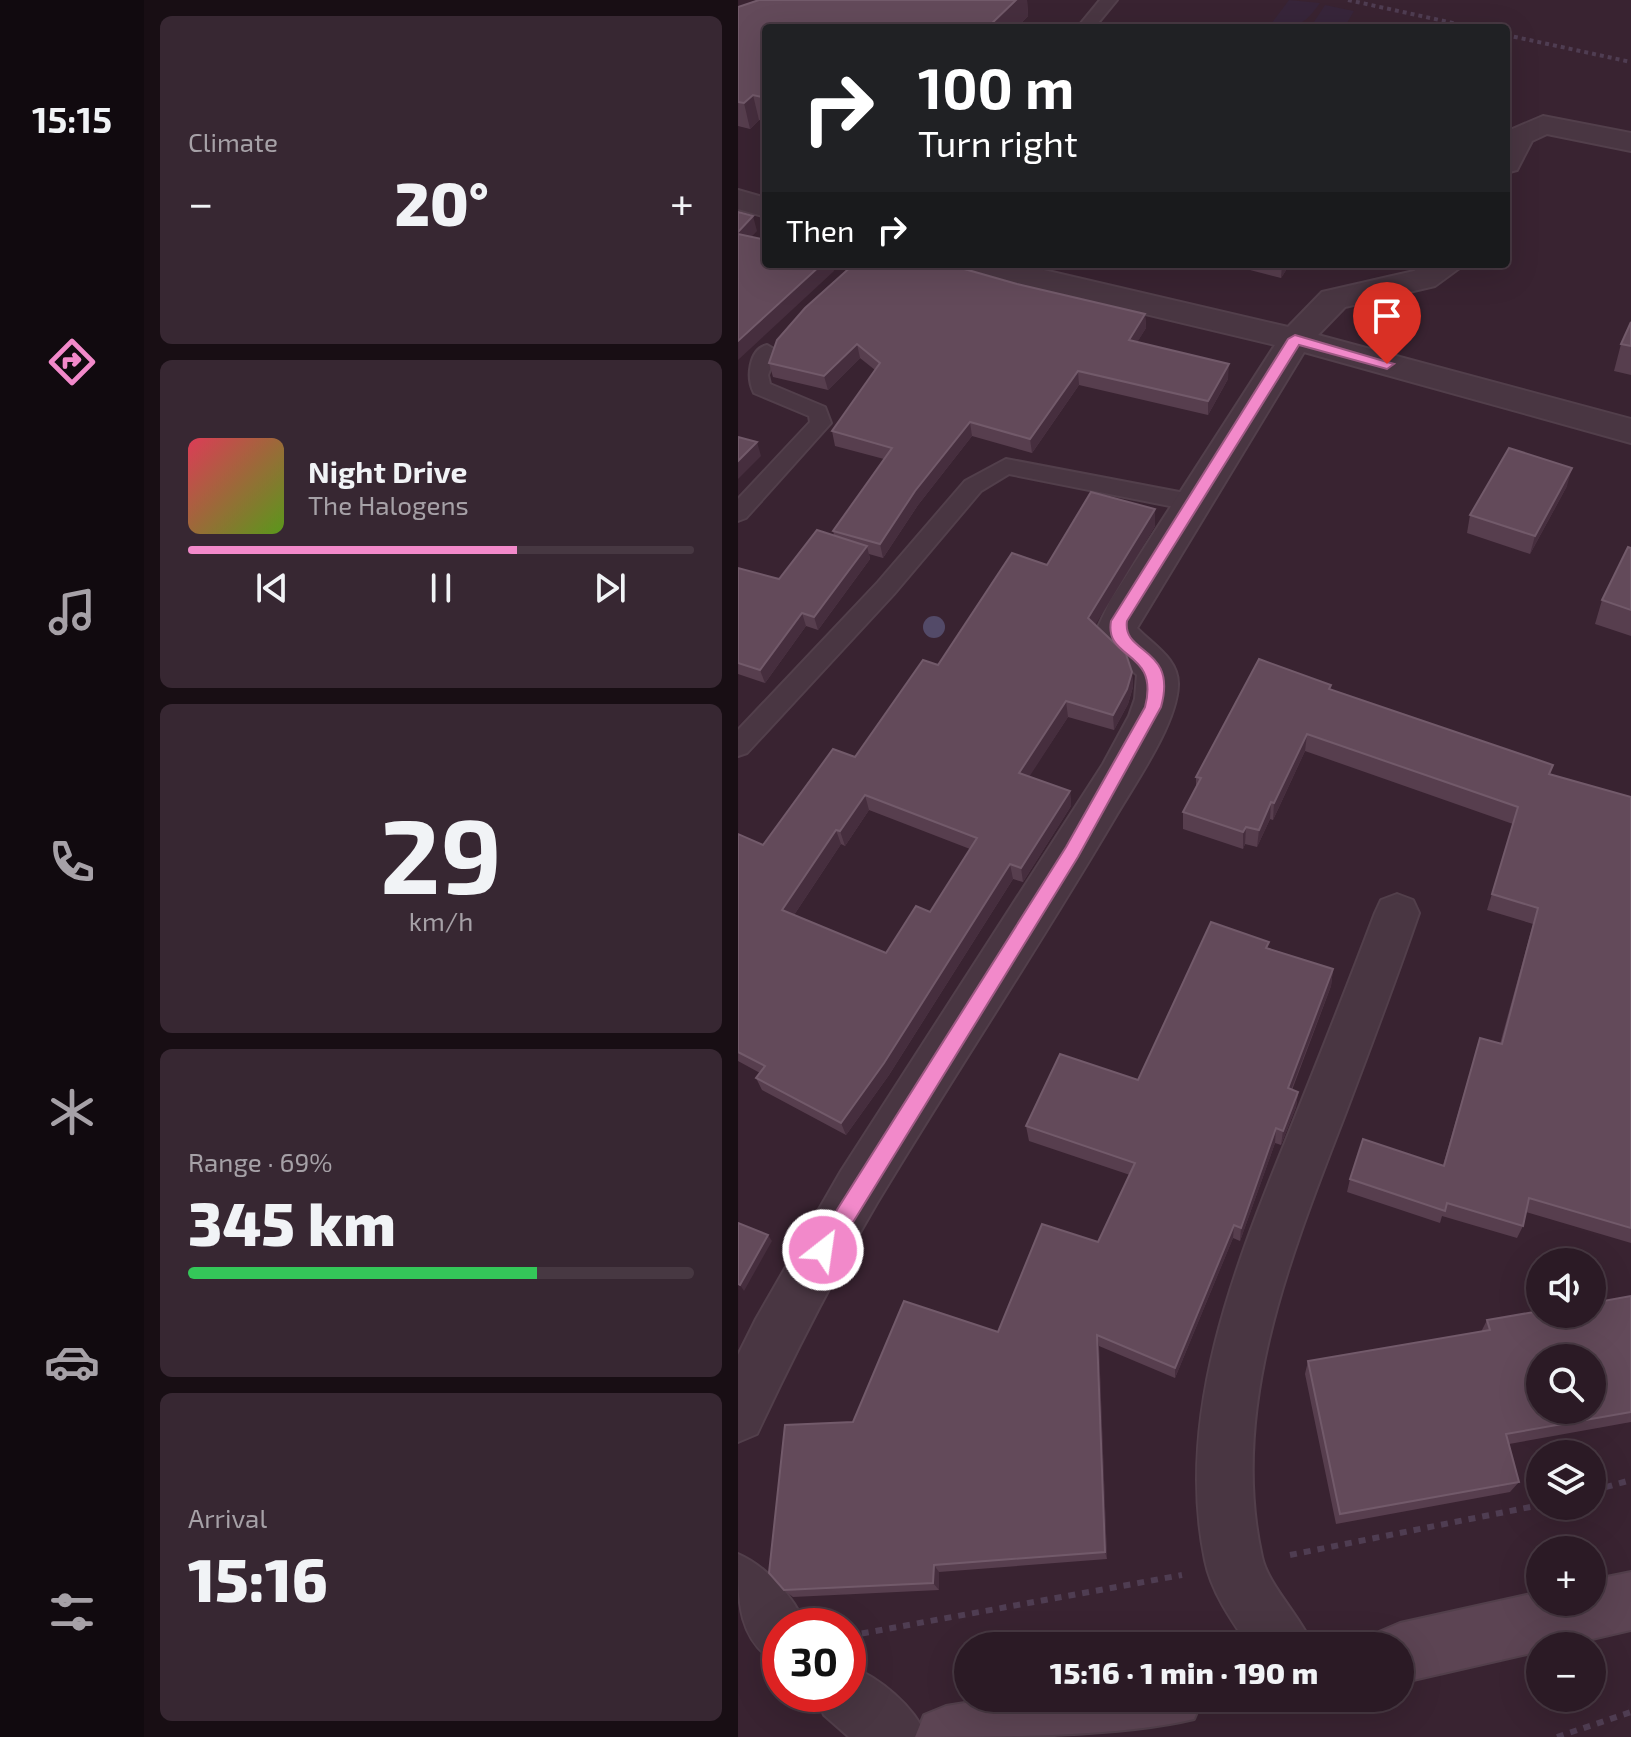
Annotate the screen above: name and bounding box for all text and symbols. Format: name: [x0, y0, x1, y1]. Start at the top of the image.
text: 100 m: [918, 53, 1074, 120]
icon: right: [786, 56, 890, 160]
text: 15:15: [32, 97, 112, 140]
text: Turn right: [918, 121, 1078, 164]
text: Climate: [188, 126, 278, 157]
text: 20°: [395, 166, 489, 238]
text: −: [188, 175, 214, 228]
text: +: [670, 175, 694, 228]
icon: right: [870, 208, 914, 252]
text: Then: [786, 212, 854, 248]
pin: [1353, 282, 1421, 364]
icon: arrive: [1365, 294, 1409, 338]
icon: directions: [44, 334, 100, 390]
text: Night Drive: [308, 453, 467, 489]
text: The Halogens: [308, 489, 469, 520]
icon: previous: [250, 566, 294, 610]
icon: pause: [419, 566, 463, 610]
icon: next: [588, 566, 632, 610]
icon: music: [44, 584, 100, 640]
text: 29: [380, 790, 502, 915]
icon: phone: [44, 834, 100, 890]
text: km/h: [409, 905, 473, 936]
icon: climate: [44, 1084, 100, 1140]
text: Range · 69%: [188, 1146, 333, 1177]
text: 345 km: [188, 1186, 396, 1258]
position arrow: [781, 1208, 865, 1292]
map controls: [1526, 1248, 1606, 1712]
button: sound: [1526, 1248, 1606, 1328]
icon: car: [44, 1334, 100, 1390]
button: search: [1526, 1344, 1606, 1424]
button: layers: [1526, 1440, 1606, 1520]
text: Arrival: [188, 1502, 267, 1533]
button: +: [1526, 1536, 1606, 1616]
text: 15:16: [188, 1542, 328, 1614]
icon: filters: [44, 1584, 100, 1640]
speed limit sign: 30: [762, 1608, 866, 1712]
button: −: [1526, 1632, 1606, 1712]
text: 15:16 · 1 min · 190 m: [1050, 1654, 1318, 1690]

